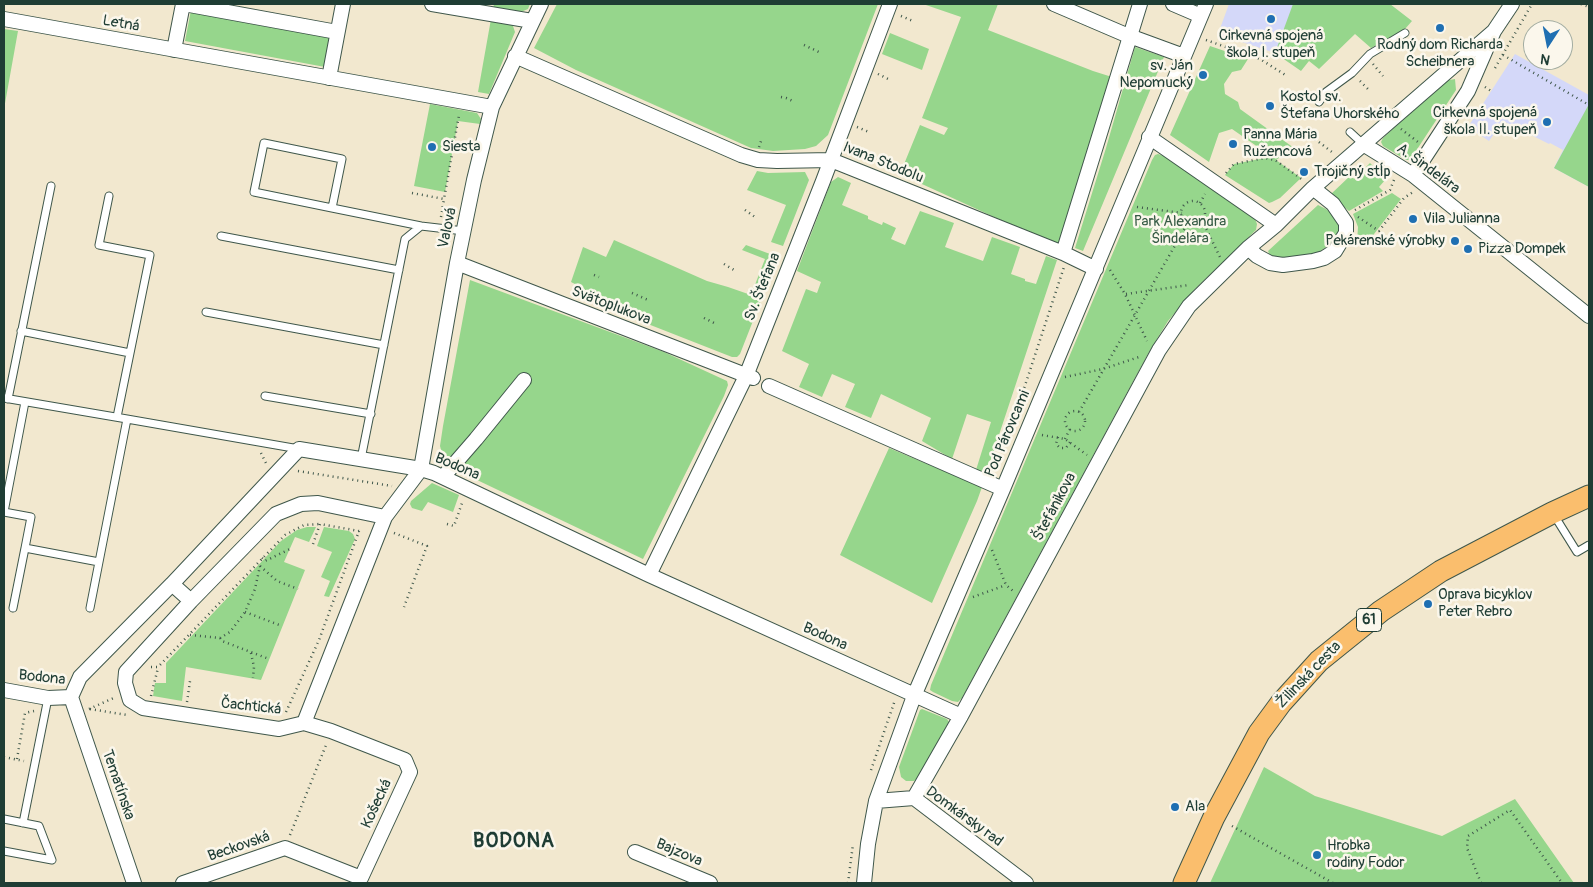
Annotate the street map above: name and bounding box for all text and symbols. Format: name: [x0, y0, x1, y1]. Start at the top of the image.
street label: Letná: [101, 12, 141, 36]
marker: Cirkevná spojená škola I. stupeň: [1265, 13, 1277, 25]
north arrow: [1523, 20, 1573, 70]
marker: Rodný dom Richarda Scheibnera: [1434, 22, 1446, 34]
place label: Cirkevná spojená škola I. stupeň: [1219, 27, 1323, 62]
place label: Rodný dom Richarda Scheibnera: [1377, 36, 1503, 71]
text: N: [1539, 50, 1552, 68]
place label: sv. Ján Nepomucký: [1120, 57, 1193, 92]
marker: sv. Ján Nepomucký: [1197, 69, 1209, 81]
place label: Kostol sv. Štefana Uhorského: [1280, 88, 1399, 123]
marker: Kostol sv. Štefana Uhorského: [1264, 100, 1276, 112]
place label: Cirkevná spojená škola II. stupeň: [1433, 104, 1537, 139]
marker: Cirkevná spojená škola II. stupeň: [1541, 116, 1553, 128]
place label: Panna Mária Ružencová: [1243, 126, 1317, 161]
place label: Siesta: [442, 138, 481, 156]
marker: Panna Mária Ružencová: [1227, 138, 1239, 150]
street label: Ivana Stodolu: [840, 139, 926, 187]
street label: A. Šindelára: [1393, 140, 1463, 198]
marker: Siesta: [426, 141, 438, 153]
place label: Trojičný stĺp: [1314, 163, 1391, 181]
marker: Trojičný stĺp: [1298, 166, 1310, 178]
street label: Valová: [435, 206, 461, 250]
place label: Vila Julianna: [1423, 210, 1500, 228]
park label: Park Alexandra Šindelára: [1134, 213, 1226, 248]
marker: Vila Julianna: [1407, 213, 1419, 225]
place label: Pekárenské výrobky: [1325, 232, 1445, 250]
marker: Pekárenské výrobky: [1449, 235, 1461, 247]
place label: Pizza Dompek: [1478, 240, 1566, 258]
marker: Pizza Dompek: [1462, 243, 1474, 255]
street label: Sv. Štefana: [741, 250, 785, 324]
street label: Svätoplukova: [569, 283, 653, 329]
street label: Pod Párovcami: [982, 388, 1034, 480]
street label: Bodona: [432, 450, 482, 484]
street label: Štefánikova: [1030, 470, 1080, 544]
place label: Oprava bicyklov Peter Rebro: [1438, 586, 1533, 621]
marker: Oprava bicyklov Peter Rebro: [1422, 598, 1434, 610]
road number: 61: [1356, 608, 1382, 632]
street label: Bodona: [800, 619, 850, 655]
street label: Žilinská cesta: [1273, 638, 1345, 712]
street label: Bodona: [18, 667, 66, 689]
street label: Čachtická: [220, 695, 282, 719]
street label: Tematínska: [98, 748, 138, 822]
street label: Košecká: [358, 777, 396, 831]
street label: Domkársky rad: [922, 783, 1006, 851]
place label: Ala: [1185, 798, 1205, 816]
marker: Ala: [1169, 801, 1181, 813]
street label: Beckovská: [206, 828, 272, 866]
district label: BODONA: [472, 830, 556, 854]
street label: Bajzova: [653, 835, 705, 871]
place label: Hrobka rodiny Fodor: [1327, 837, 1405, 872]
marker: Hrobka rodiny Fodor: [1311, 849, 1323, 861]

